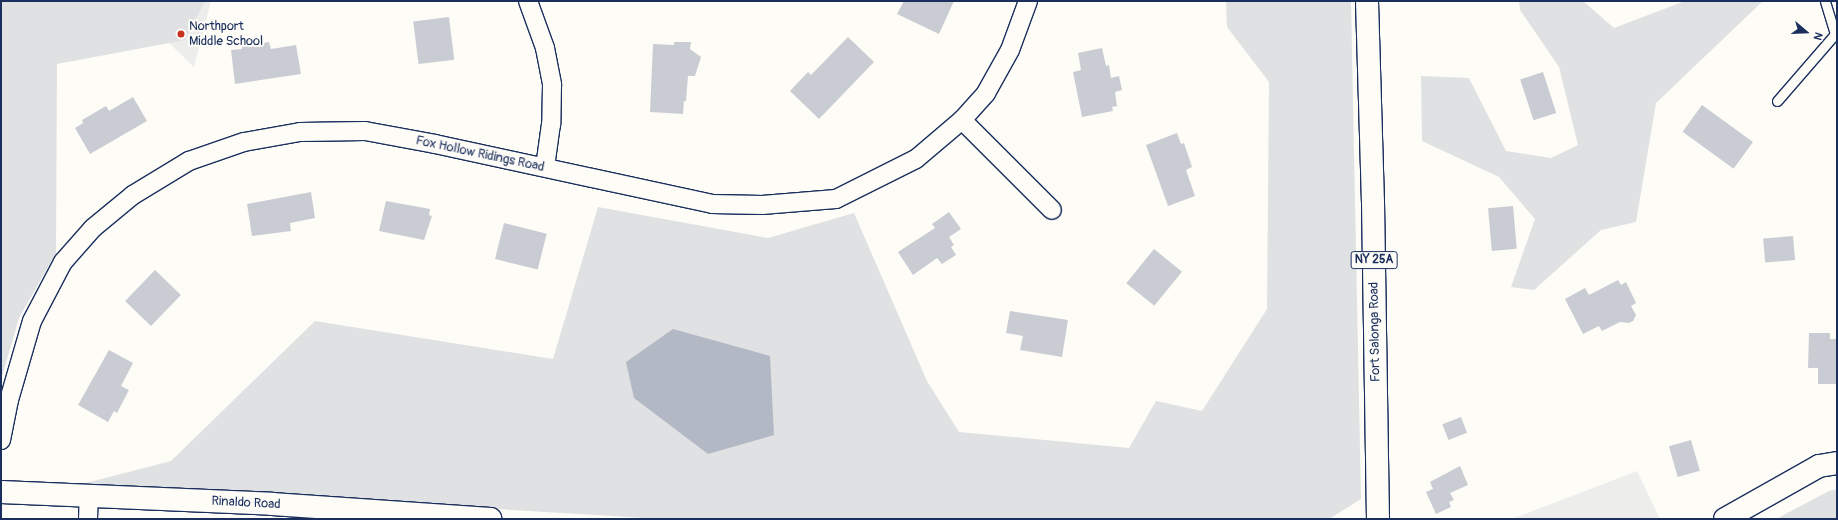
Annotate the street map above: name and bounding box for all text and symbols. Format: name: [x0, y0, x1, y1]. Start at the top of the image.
north arrow: [1786, 12, 1826, 52]
place label: Northport Middle School: [189, 19, 263, 50]
marker: Northport Middle School: [176, 29, 186, 39]
text: N: [1810, 30, 1825, 42]
street label: Fox Hollow Ridings Road: [414, 133, 546, 175]
road number: NY 25A: [1350, 250, 1398, 270]
street label: Fort Salonga Road: [1366, 282, 1384, 382]
street label: Rinaldo Road: [211, 493, 281, 513]

